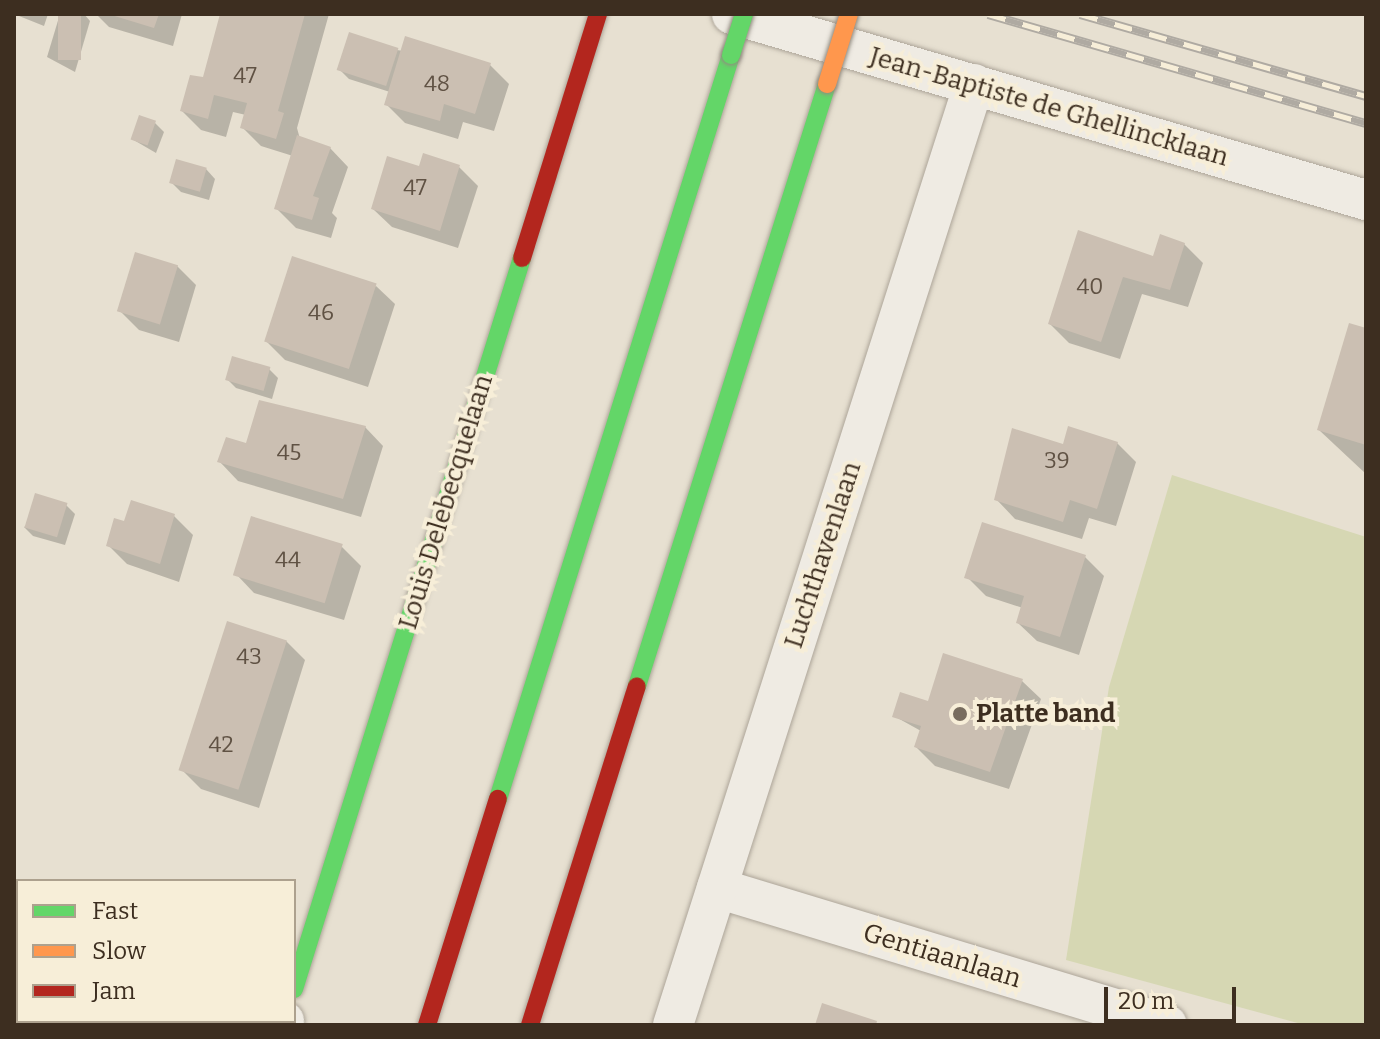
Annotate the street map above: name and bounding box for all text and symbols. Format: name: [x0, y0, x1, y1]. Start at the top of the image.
street label: Jean-Baptiste de Ghellincklaan: [866, 41, 1232, 173]
house number: 47: [233, 63, 257, 89]
house number: 48: [424, 71, 450, 97]
house number: 47: [403, 175, 427, 201]
house number: 40: [1077, 274, 1103, 300]
house number: 46: [308, 300, 334, 326]
street label: Louis Delebecquelaan: [392, 371, 500, 633]
house number: 45: [277, 440, 301, 466]
house number: 39: [1044, 448, 1070, 474]
street label: Luchthavenlaan: [778, 458, 868, 652]
house number: 44: [275, 547, 301, 573]
house number: 43: [236, 644, 262, 670]
place label: Platte band: [976, 698, 1116, 730]
marker: Platte band: [951, 705, 969, 723]
house number: 42: [209, 732, 233, 758]
legend: [16, 879, 296, 1023]
text: Fast: [92, 897, 138, 925]
street label: Gentiaanlaan: [859, 917, 1025, 995]
text: Slow: [92, 937, 146, 965]
scale bar: [1108, 971, 1240, 1021]
text: Jam: [92, 977, 135, 1005]
text: 20 m: [1118, 987, 1174, 1015]

